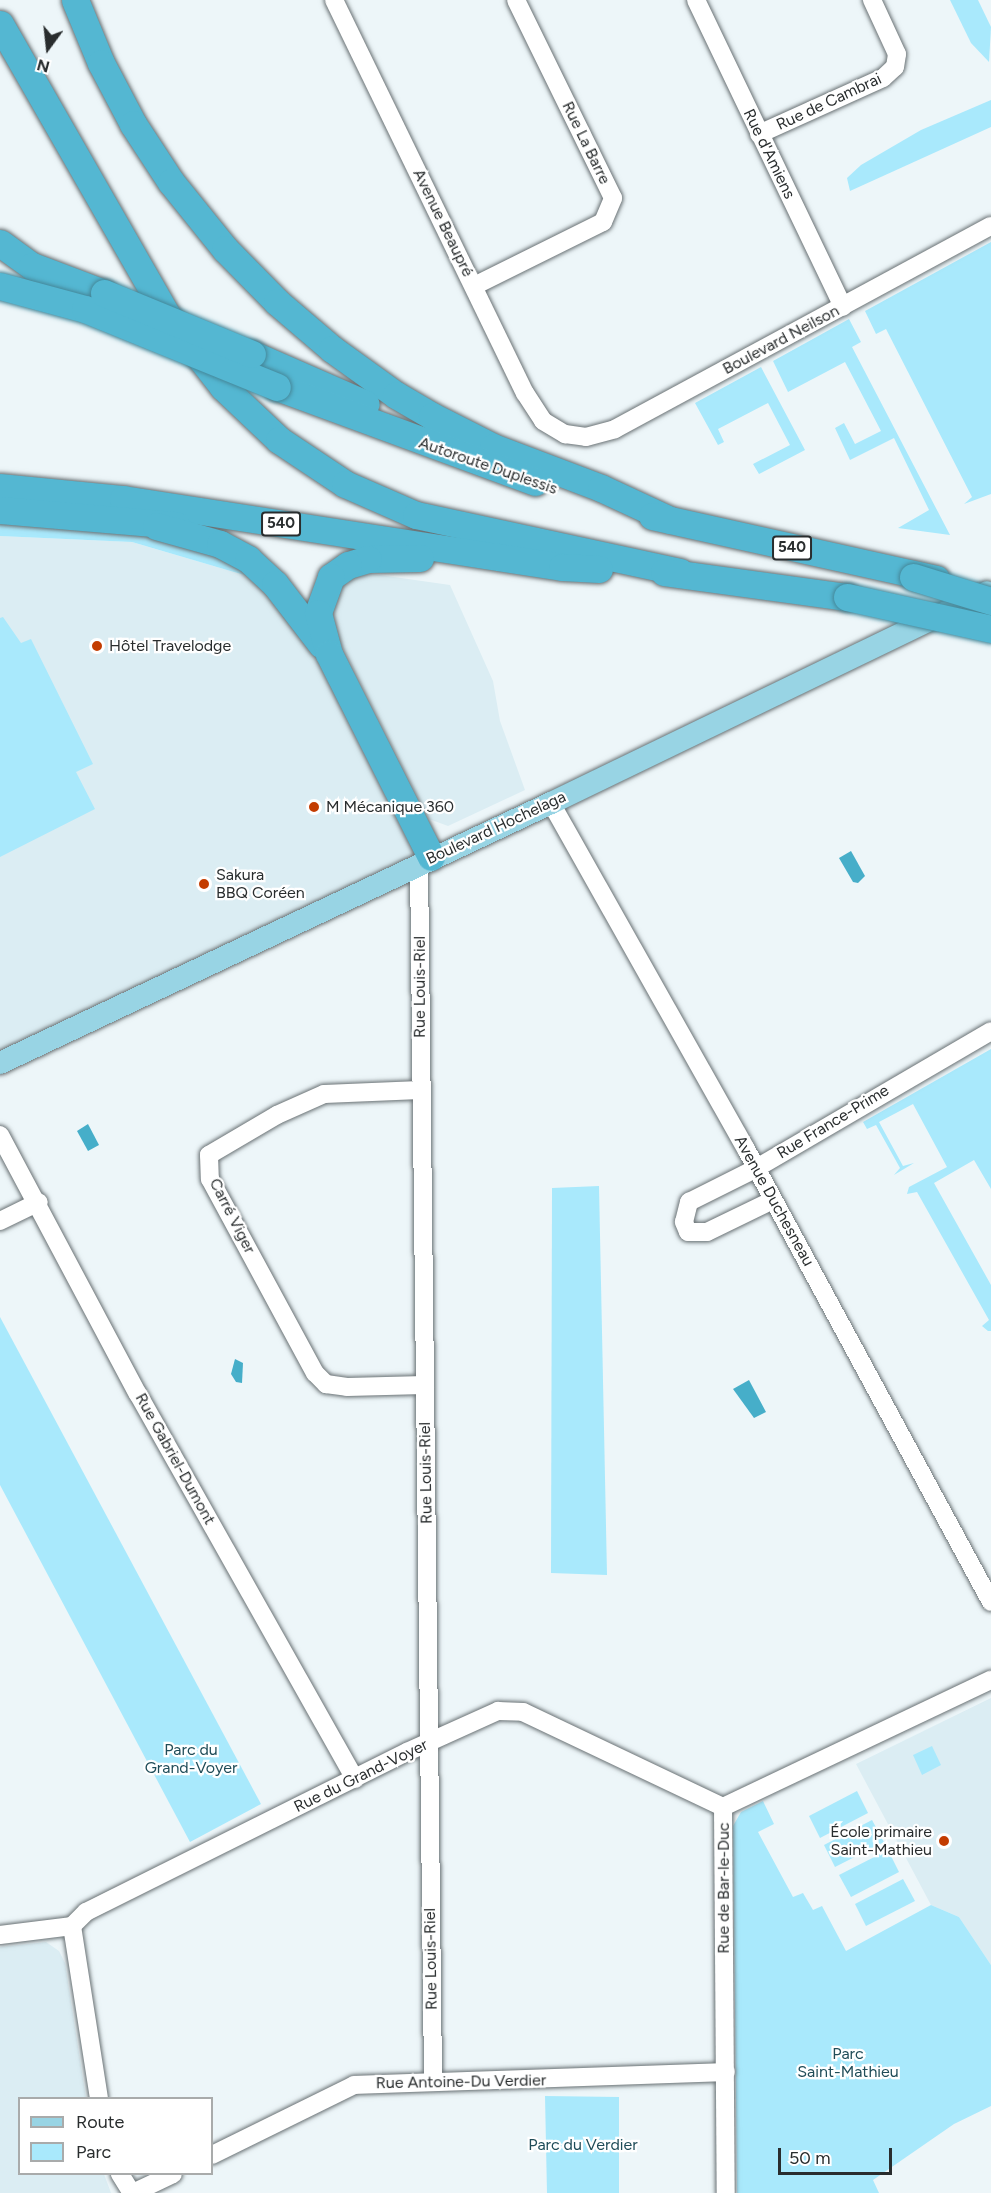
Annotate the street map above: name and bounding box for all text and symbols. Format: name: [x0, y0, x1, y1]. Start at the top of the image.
north arrow: [18, 18, 78, 78]
text: N: [35, 55, 52, 77]
street label: Rue de Cambrai: [773, 69, 885, 135]
street label: Rue La Barre: [558, 99, 614, 187]
street label: Rue d'Amiens: [739, 106, 799, 202]
street label: Avenue Beaupré: [409, 166, 477, 280]
street label: Boulevard Neilson: [720, 301, 842, 379]
street label: Autoroute Duplessis: [416, 433, 560, 499]
road number: 540: [260, 512, 302, 536]
road number: 540: [771, 536, 813, 560]
place label: Hôtel Travelodge: [109, 636, 231, 656]
marker: Hôtel Travelodge: [90, 639, 104, 653]
street label: Boulevard Hochelaga: [423, 787, 569, 869]
place label: M Mécanique 360: [326, 797, 454, 817]
marker: M Mécanique 360: [307, 800, 321, 814]
place label: Sakura BBQ Coréen: [216, 865, 305, 903]
marker: Sakura BBQ Coréen: [197, 877, 211, 891]
street label: Rue Louis-Riel: [410, 936, 430, 1038]
street label: Rue France-Prime: [773, 1081, 893, 1163]
street label: Avenue Duchesneau: [730, 1132, 818, 1270]
street label: Carré Viger: [205, 1175, 259, 1257]
street label: Rue Gabriel-Dumont: [131, 1390, 219, 1528]
street label: Rue Louis-Riel: [416, 1422, 436, 1524]
street label: Rue du Grand-Voyer: [291, 1735, 431, 1817]
park label: Parc du Grand-Voyer: [145, 1740, 237, 1778]
street label: Rue de Bar-le-Duc: [714, 1822, 734, 1954]
place label: École primaire Saint-Mathieu: [830, 1822, 932, 1860]
marker: École primaire Saint-Mathieu: [937, 1834, 951, 1848]
street label: Rue Louis-Riel: [421, 1908, 441, 2010]
park label: Parc Saint-Mathieu: [797, 2044, 899, 2082]
street label: Rue Antoine-Du Verdier: [376, 2071, 546, 2093]
legend: [18, 2097, 213, 2175]
text: Route: [76, 2111, 124, 2133]
park label: Parc du Verdier: [528, 2135, 638, 2155]
scale bar: [781, 2136, 895, 2174]
text: Parc: [76, 2141, 111, 2163]
text: 50 m: [789, 2147, 831, 2169]

